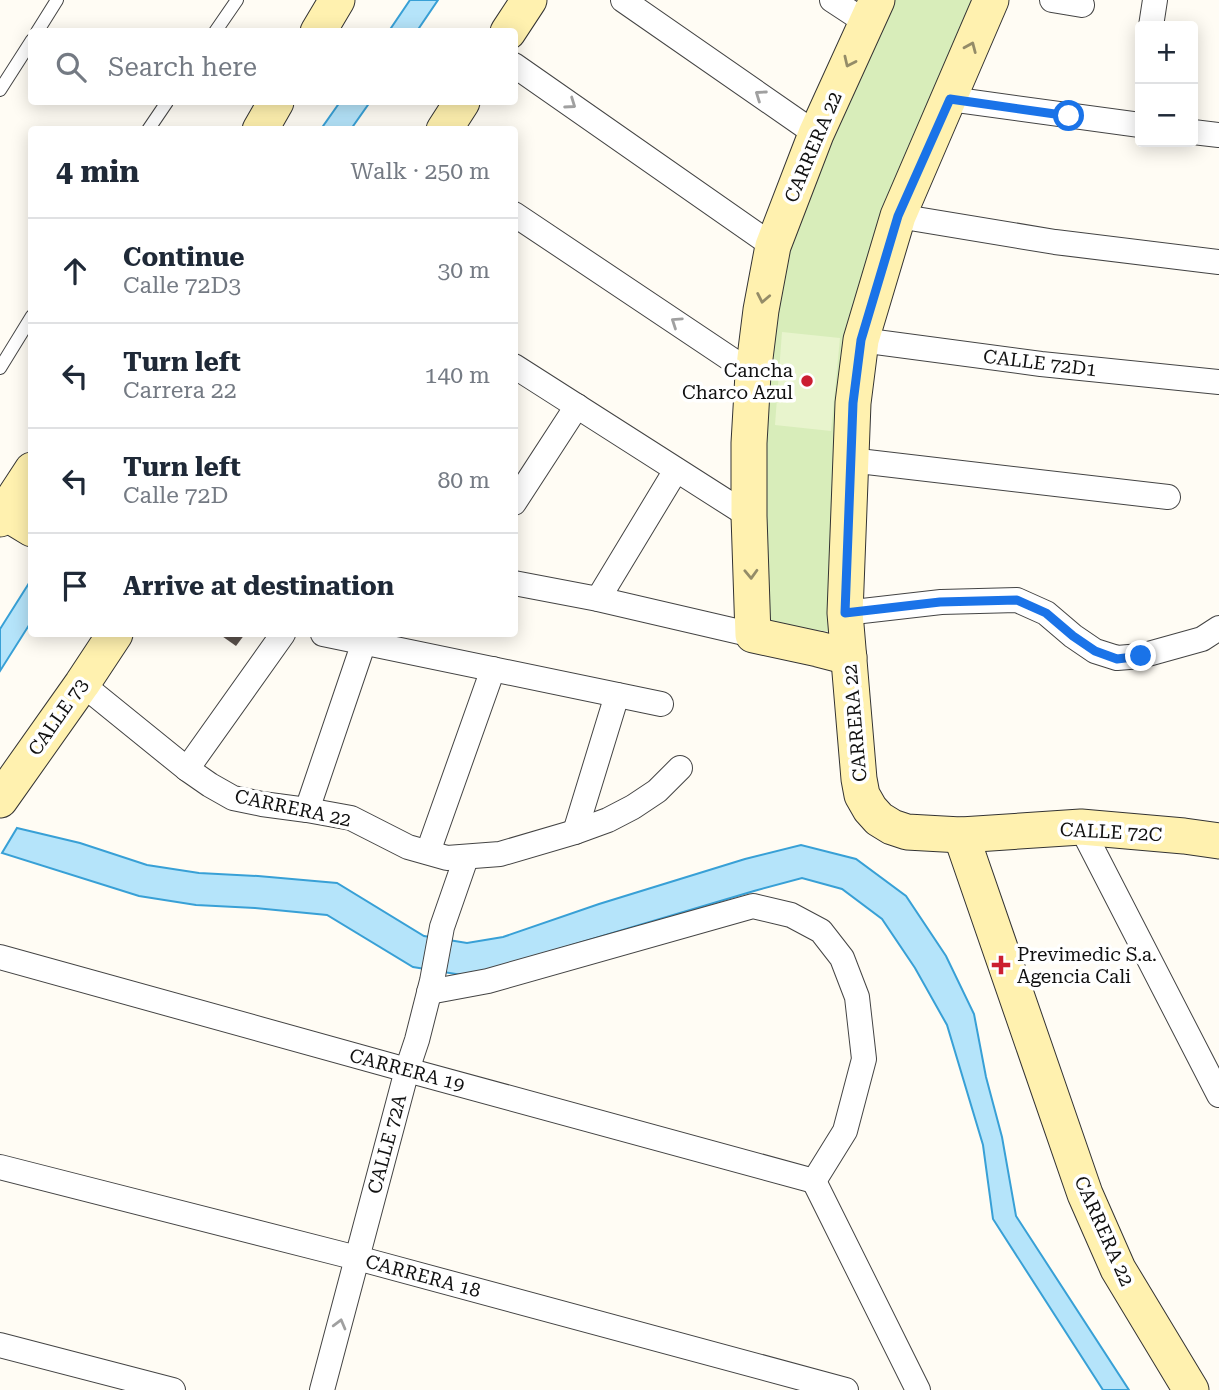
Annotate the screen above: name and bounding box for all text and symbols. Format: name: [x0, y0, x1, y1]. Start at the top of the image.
map controls: [1135, 21, 1198, 147]
button: +: [1135, 21, 1198, 84]
search box: [28, 28, 518, 105]
one-way arrow: [963, 42, 977, 54]
icon: search: [52, 48, 90, 86]
text: Search here: [108, 52, 257, 82]
one-way arrow: [843, 55, 857, 67]
button: −: [1135, 84, 1198, 147]
street label: CARRERA 22: [779, 88, 847, 206]
one-way arrow: [755, 91, 768, 103]
one-way arrow: [563, 96, 576, 109]
route start: [1053, 100, 1084, 131]
text: 4 min: [56, 154, 139, 189]
text: Walk · 250 m: [351, 158, 490, 185]
text: Continue: [123, 242, 245, 272]
icon: ahead: [56, 252, 94, 290]
text: 30 m: [437, 257, 490, 284]
text: Calle 72D3: [123, 272, 241, 299]
one-way arrow: [757, 292, 772, 304]
one-way arrow: [670, 317, 683, 330]
street label: CALLE 72D1: [982, 345, 1098, 381]
text: Turn left: [123, 347, 241, 377]
icon: left: [56, 357, 94, 395]
place label: Cancha Charco Azul: [682, 359, 794, 404]
text: 140 m: [425, 362, 490, 389]
marker: Cancha Charco Azul: [799, 373, 815, 389]
text: Carrera 22: [123, 377, 237, 404]
text: Turn left: [123, 452, 241, 482]
icon: left: [56, 462, 94, 500]
text: 80 m: [437, 467, 490, 494]
text: Calle 72D: [123, 482, 228, 509]
icon: arrive: [56, 567, 94, 605]
one-way arrow: [743, 568, 758, 579]
text: Arrive at destination: [123, 571, 394, 601]
route end: [1125, 640, 1156, 671]
street label: CARRERA 22: [838, 663, 872, 783]
street label: CALLE 73: [23, 674, 93, 760]
street label: CARRERA 22: [233, 784, 353, 832]
street label: CALLE 72C: [1059, 818, 1163, 846]
place label: Previmedic S.a. Agencia Cali: [1017, 943, 1157, 988]
marker: Previmedic S.a. Agencia Cali: [991, 955, 1011, 975]
street label: CARRERA 19: [347, 1044, 467, 1096]
street label: CALLE 72A: [363, 1091, 411, 1196]
street label: CARRERA 22: [1069, 1172, 1139, 1290]
street label: CARRERA 18: [363, 1250, 483, 1302]
one-way arrow: [331, 1318, 346, 1330]

